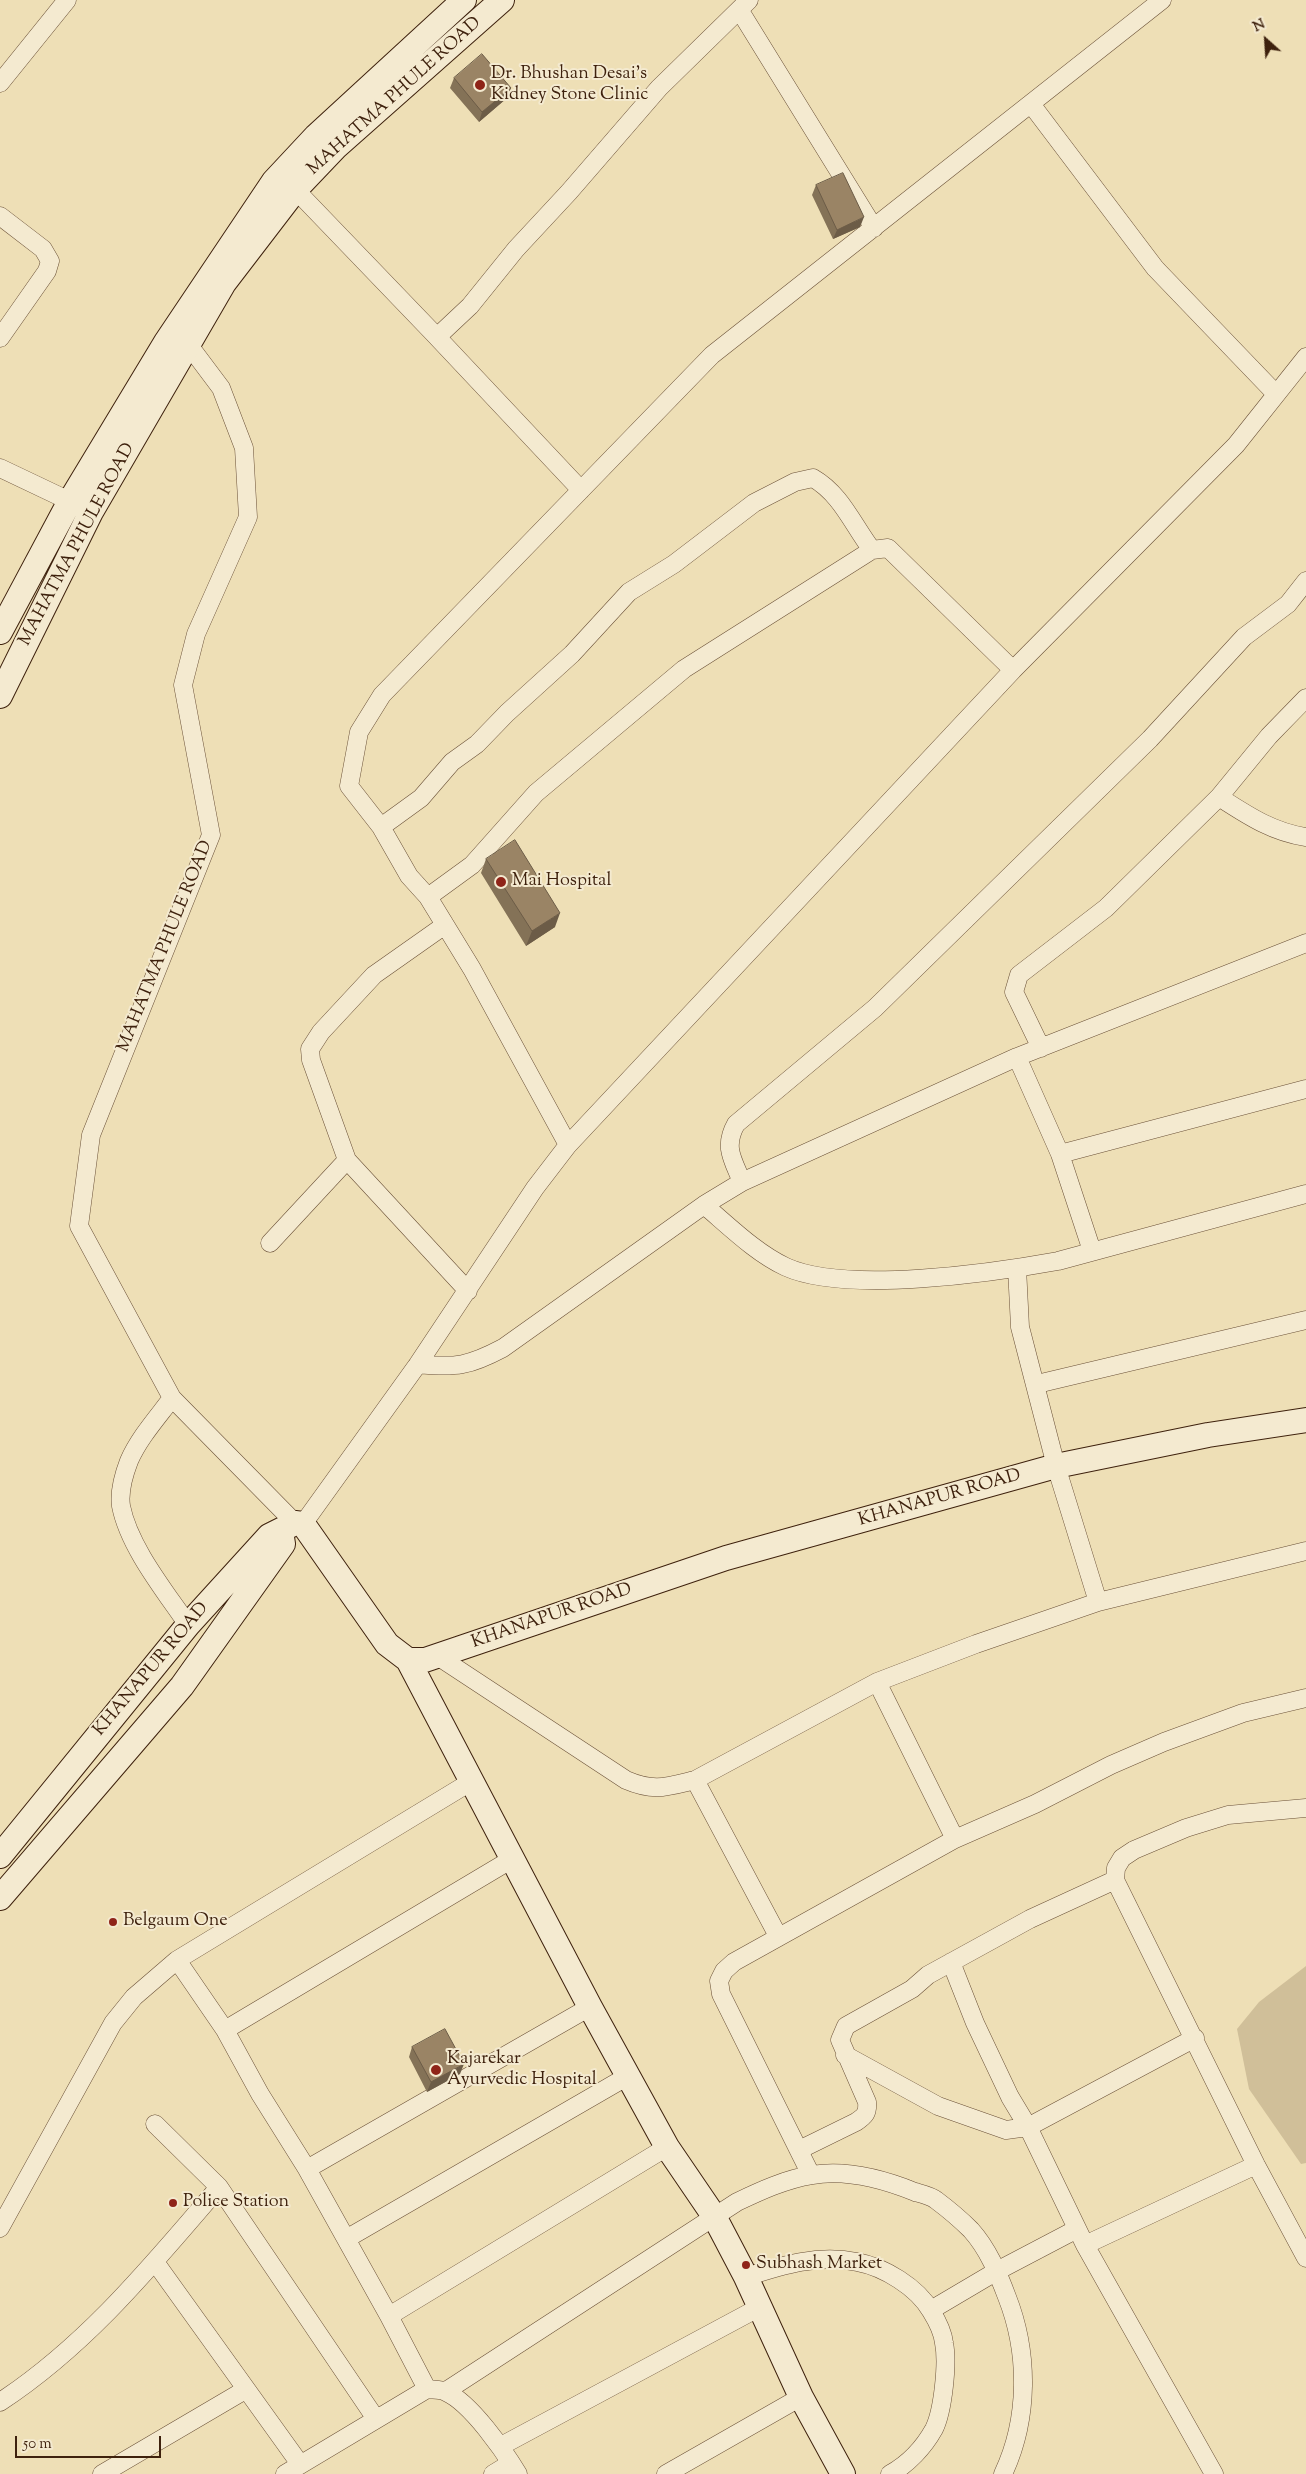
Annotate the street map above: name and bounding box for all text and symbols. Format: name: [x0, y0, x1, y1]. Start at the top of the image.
street label: MAHATMA PHULE ROAD: [304, 13, 486, 181]
north arrow: [1241, 15, 1291, 65]
text: N: [1250, 15, 1269, 38]
place label: Dr. Bhushan Desai's Kidney Stone Clinic: [491, 64, 648, 106]
marker: Dr. Bhushan Desai's Kidney Stone Clinic: [473, 78, 487, 92]
street label: MAHATMA PHULE ROAD: [15, 440, 141, 650]
street label: MAHATMA PHULE ROAD: [114, 838, 218, 1056]
place label: Mai Hospital: [512, 871, 611, 893]
marker: Mai Hospital: [494, 875, 508, 889]
street label: KHANAPUR ROAD: [856, 1465, 1024, 1533]
street label: KHANAPUR ROAD: [469, 1579, 635, 1655]
street label: KHANAPUR ROAD: [90, 1599, 214, 1741]
place label: Belgaum One: [123, 1911, 228, 1933]
marker: Belgaum One: [107, 1916, 119, 1928]
place label: Kajarekar Ayurvedic Hospital: [447, 2049, 597, 2092]
marker: Kajarekar Ayurvedic Hospital: [429, 2063, 443, 2077]
place label: Police Station: [183, 2192, 289, 2214]
marker: Police Station: [167, 2197, 179, 2209]
place label: Subhash Market: [756, 2254, 882, 2276]
marker: Subhash Market: [740, 2259, 752, 2271]
scale bar: [18, 2426, 164, 2458]
text: 50 m: [23, 2434, 52, 2455]

